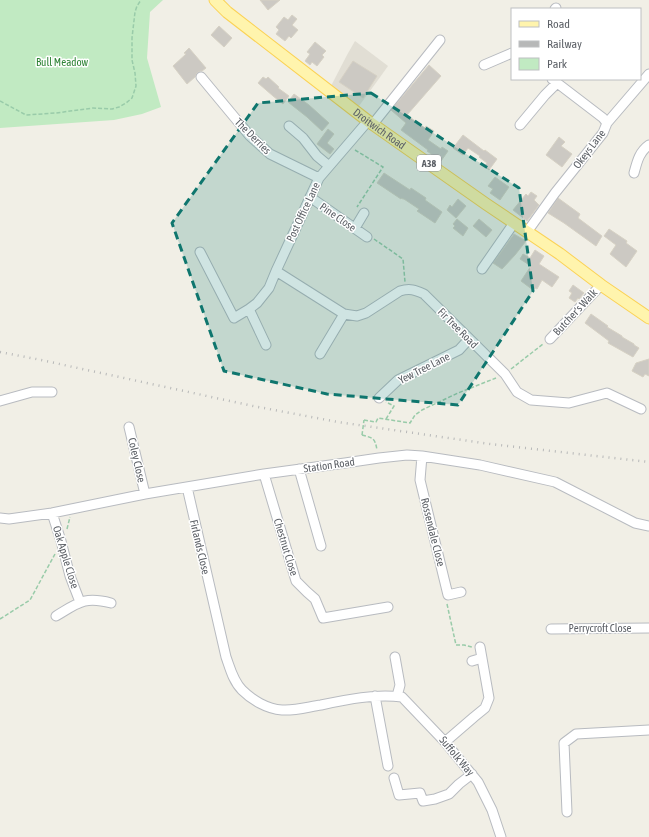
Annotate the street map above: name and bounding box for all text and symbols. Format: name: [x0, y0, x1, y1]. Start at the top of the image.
legend: [511, 8, 641, 80]
text: Road: [547, 17, 570, 31]
text: Railway: [547, 37, 582, 51]
park label: Bull Meadow: [36, 56, 89, 68]
text: Park: [547, 57, 568, 71]
street label: Droitwich Road: [351, 106, 408, 152]
street label: The Derries: [233, 116, 273, 156]
street label: Okeys Lane: [570, 127, 608, 171]
road number: A38: [417, 155, 441, 171]
street label: Post Office Lane: [284, 180, 322, 244]
street label: Pine Close: [318, 200, 358, 234]
street label: Butcher's Walk: [551, 286, 600, 338]
street label: Fir Tree Road: [436, 306, 480, 350]
street label: Yew Tree Lane: [396, 350, 452, 386]
street label: Coley Close: [126, 436, 148, 484]
street label: Station Road: [303, 455, 355, 475]
street label: Rossendale Close: [419, 496, 447, 568]
street label: Chestnut Close: [272, 517, 300, 577]
street label: Firlands Close: [188, 518, 212, 576]
street label: Oak Apple Close: [51, 524, 81, 590]
street label: Perrycroft Close: [568, 622, 632, 634]
street label: Suffolk Way: [437, 734, 477, 778]

